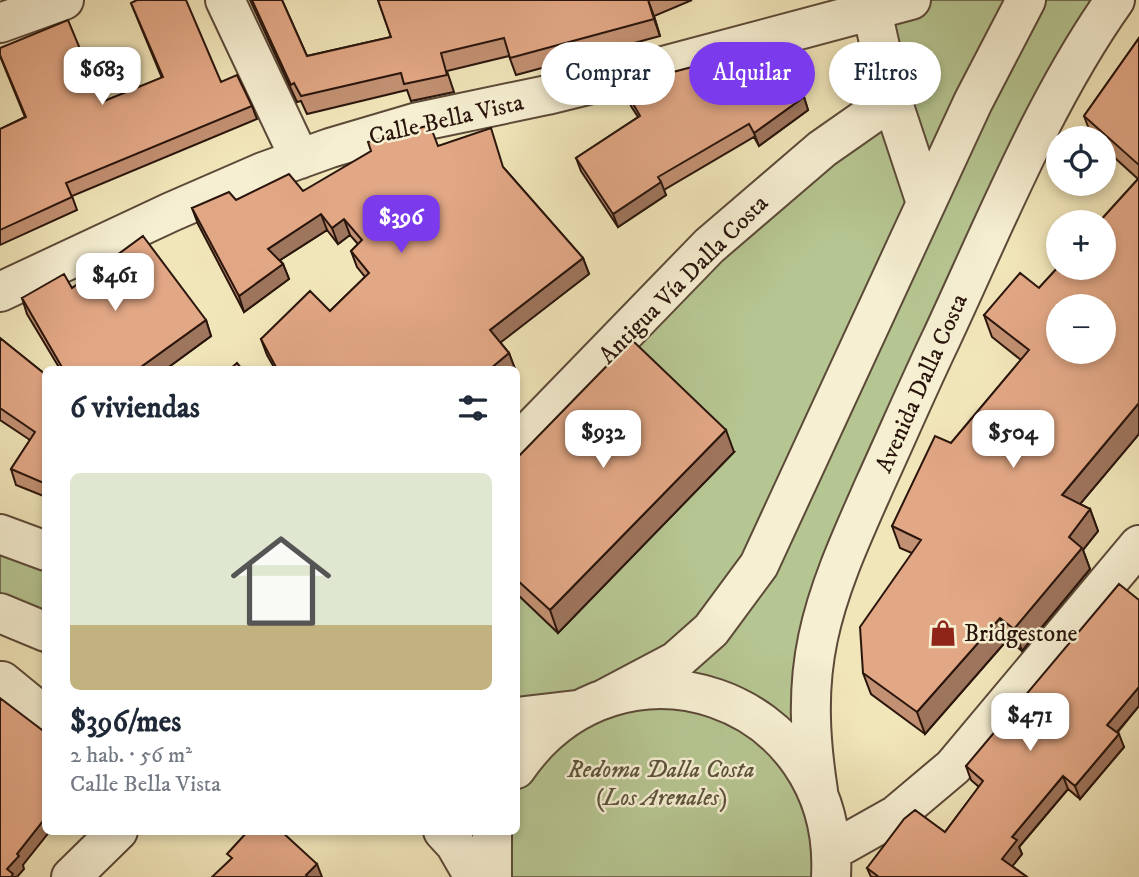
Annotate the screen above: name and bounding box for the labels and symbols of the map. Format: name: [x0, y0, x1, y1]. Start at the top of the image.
pin: $683: [61, 48, 143, 107]
street label: Calle Bella Vista: [366, 87, 527, 152]
street label: Antigua Vía Dalla Costa: [593, 188, 775, 371]
pin: $396: [360, 196, 442, 255]
pin: $461: [74, 254, 156, 313]
street label: Avenida Dalla Costa: [869, 289, 975, 478]
pin: $932: [562, 410, 644, 470]
pin: $504: [972, 410, 1054, 470]
shop icon: Bridgestone: [928, 618, 958, 648]
place label: Bridgestone: [964, 619, 1078, 649]
pin: $471: [989, 694, 1071, 753]
park label: Redoma Dalla Costa (Los Arenales): [566, 755, 755, 813]

